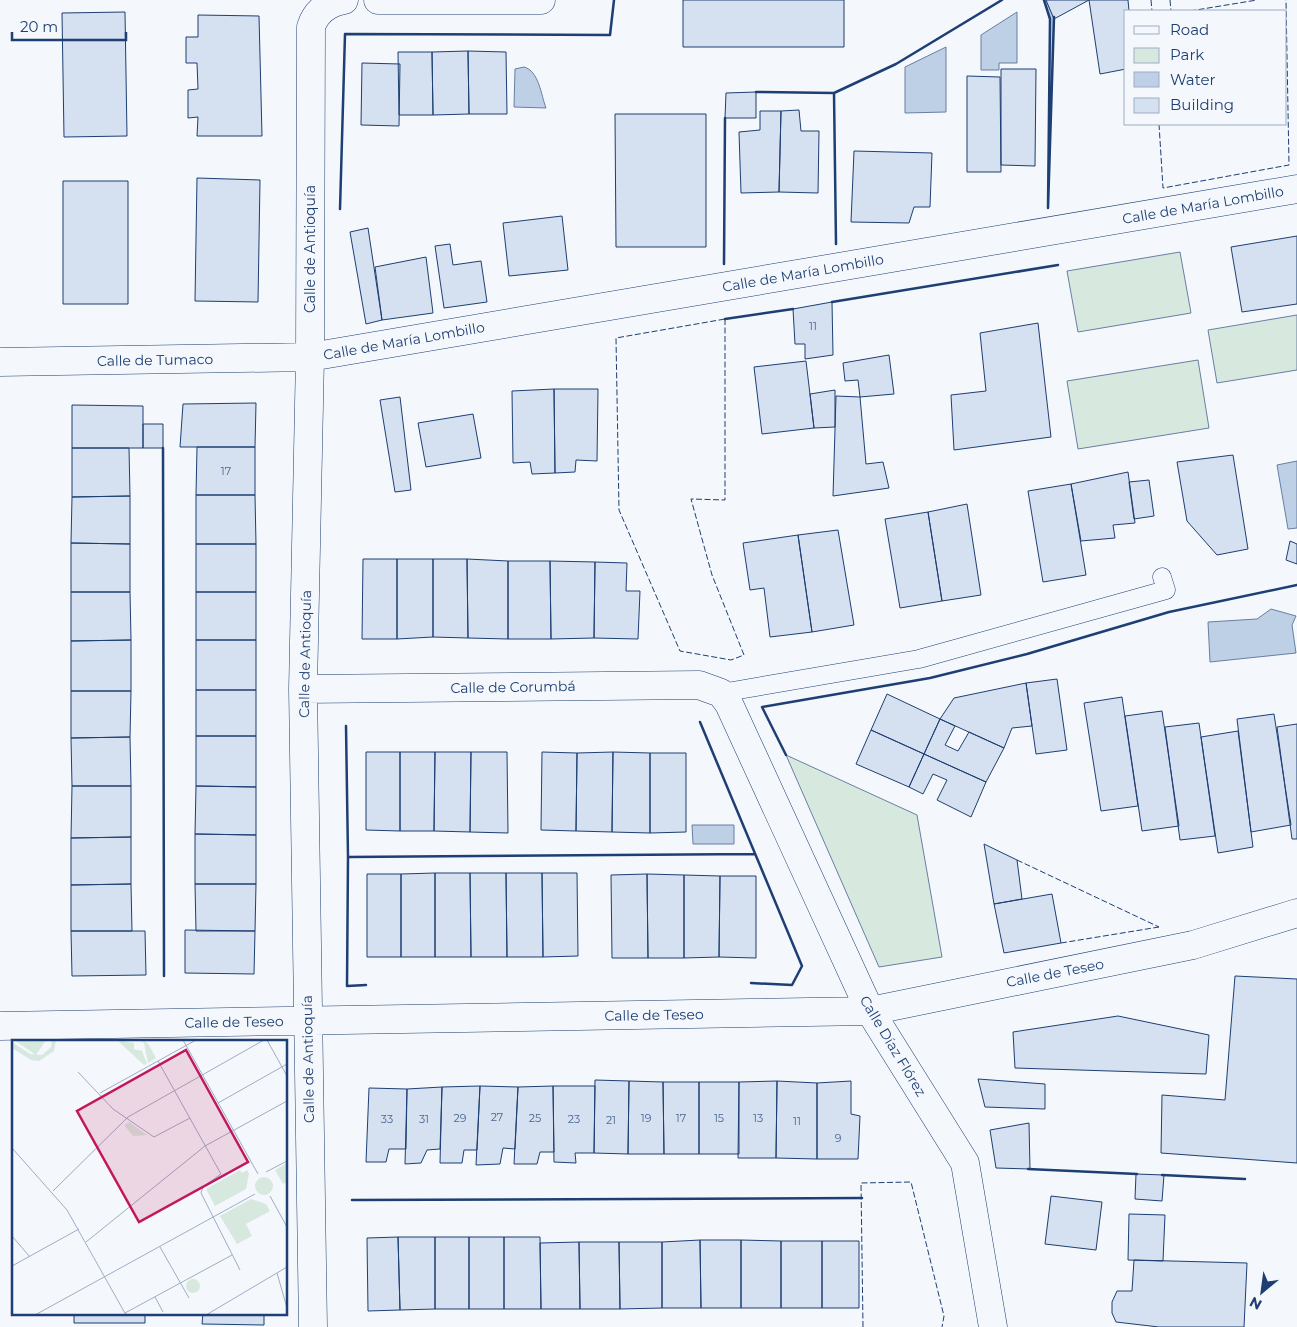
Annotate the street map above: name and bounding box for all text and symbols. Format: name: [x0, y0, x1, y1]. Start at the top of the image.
scale bar: [12, 10, 126, 42]
legend: [1124, 10, 1287, 125]
text: 20 m: [20, 17, 58, 36]
text: Road: [1170, 20, 1209, 39]
text: Park: [1170, 45, 1204, 64]
text: Water: [1170, 70, 1216, 89]
text: Building: [1170, 95, 1234, 114]
street label: Calle de María Lombillo: [1121, 182, 1285, 228]
street label: Calle de Antioquía: [301, 185, 319, 313]
street label: Calle de María Lombillo: [721, 250, 885, 296]
street label: Calle de María Lombillo: [322, 318, 486, 364]
house number: 11: [809, 319, 817, 333]
street label: Calle de Tumaco: [97, 350, 213, 370]
house number: 17: [221, 464, 231, 478]
street label: Calle de Antioquía: [295, 590, 315, 718]
street label: Calle de Corumbá: [450, 677, 576, 697]
street label: Calle de Teseo: [1005, 955, 1106, 991]
street label: Calle Díaz Flórez: [856, 992, 930, 1100]
street label: Calle de Antioquía: [298, 995, 318, 1123]
street label: Calle de Teseo: [604, 1005, 704, 1025]
street label: Calle de Teseo: [184, 1012, 284, 1032]
inset map: [12, 1040, 288, 1314]
house number: 27: [491, 1110, 503, 1124]
house number: 29: [454, 1111, 467, 1125]
house number: 25: [529, 1111, 541, 1125]
house number: 19: [641, 1111, 652, 1125]
house number: 17: [676, 1111, 686, 1125]
house number: 15: [714, 1111, 724, 1125]
house number: 13: [753, 1111, 763, 1125]
house number: 33: [381, 1112, 393, 1126]
house number: 31: [419, 1112, 429, 1126]
house number: 23: [568, 1112, 580, 1126]
house number: 21: [606, 1113, 616, 1127]
house number: 11: [793, 1114, 801, 1128]
house number: 9: [835, 1131, 842, 1145]
north arrow: [1237, 1267, 1287, 1317]
text: N: [1246, 1293, 1265, 1314]

